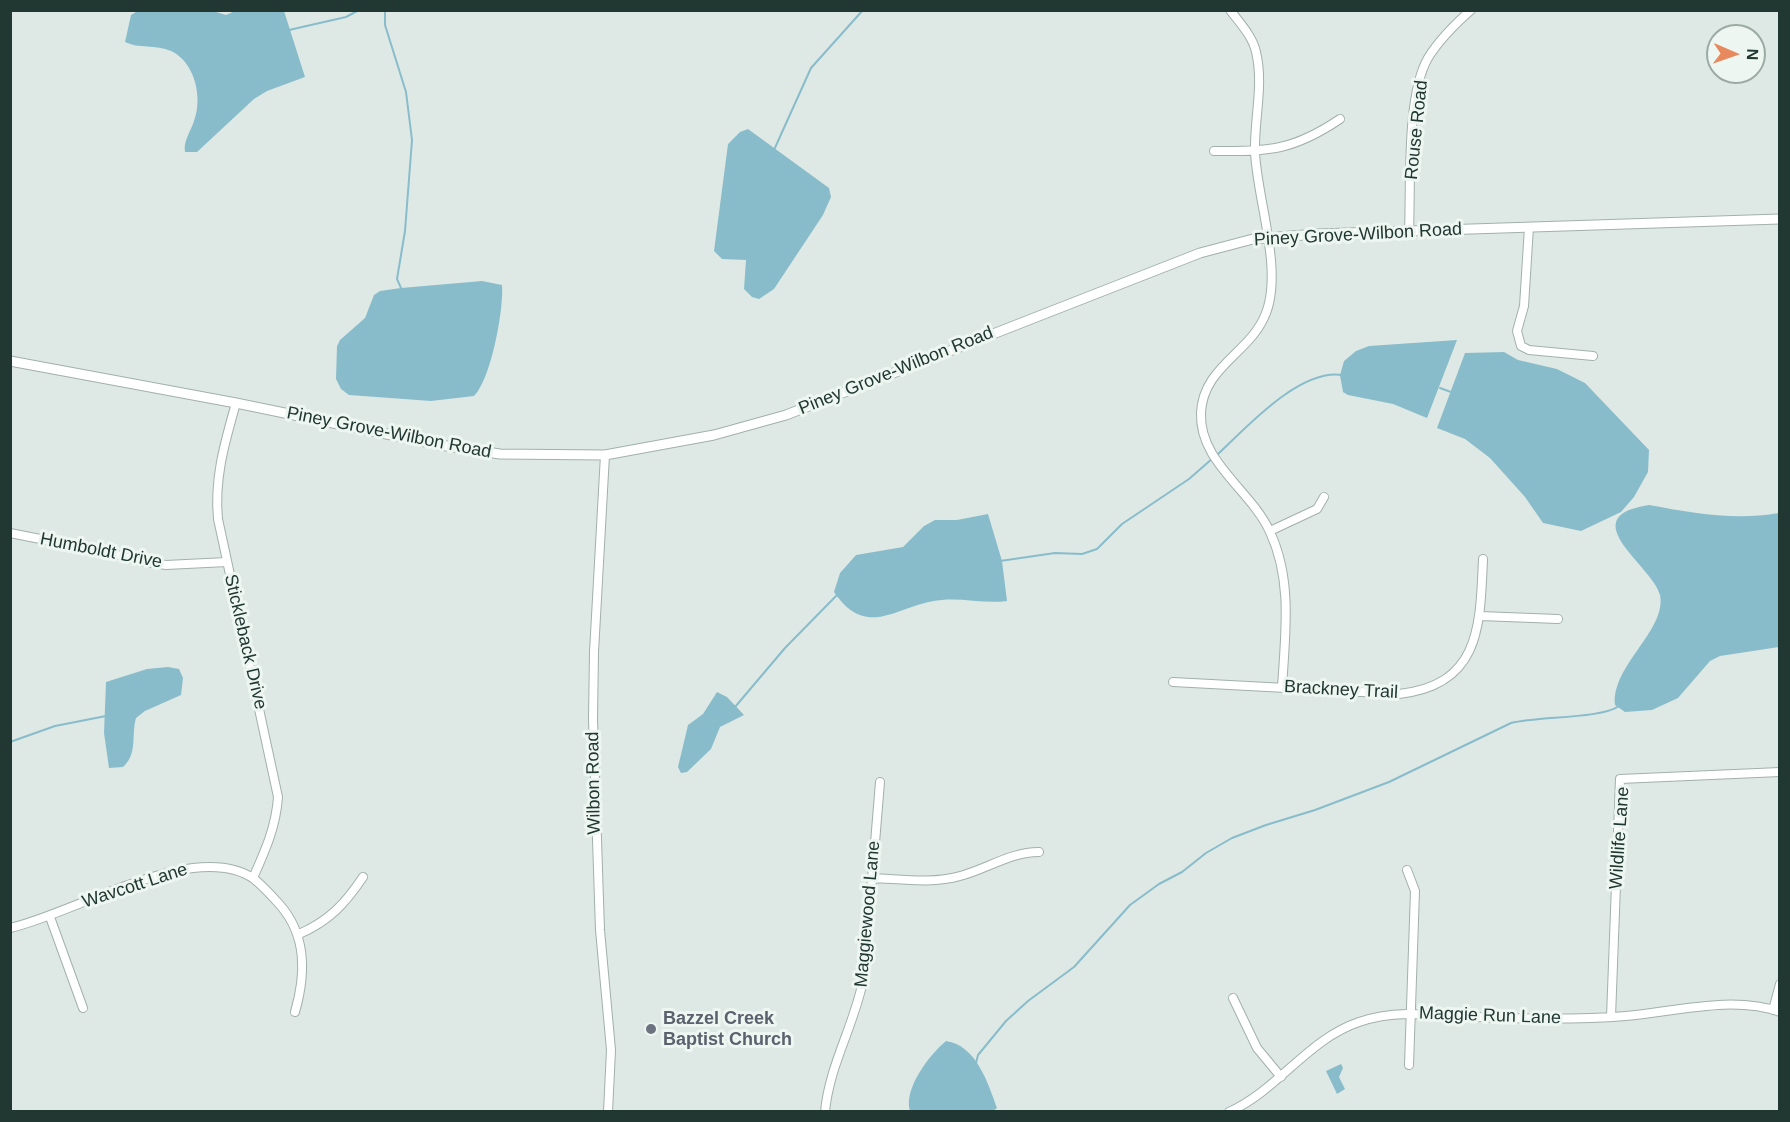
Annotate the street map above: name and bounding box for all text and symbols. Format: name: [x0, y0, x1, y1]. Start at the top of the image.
north arrow: [1706, 24, 1766, 84]
text: N: [1744, 49, 1761, 61]
street label: Rouse Road: [1401, 79, 1433, 181]
street label: Piney Grove-Wilbon Road: [1254, 219, 1462, 251]
street label: Piney Grove-Wilbon Road: [795, 322, 997, 420]
street label: Piney Grove-Wilbon Road: [285, 403, 493, 463]
street label: Humboldt Drive: [38, 529, 164, 573]
street label: Stickleback Drive: [219, 572, 271, 712]
street label: Brackney Trail: [1283, 676, 1399, 704]
street label: Wilbon Road: [582, 731, 606, 835]
street label: Wildlife Lane: [1606, 786, 1634, 890]
street label: Maggiewood Lane: [851, 840, 885, 988]
street label: Wavcott Lane: [80, 859, 190, 913]
street label: Maggie Run Lane: [1419, 1003, 1561, 1029]
place label: Bazzel Creek Baptist Church: [663, 1008, 792, 1050]
marker: Bazzel Creek Baptist Church: [644, 1022, 658, 1036]

